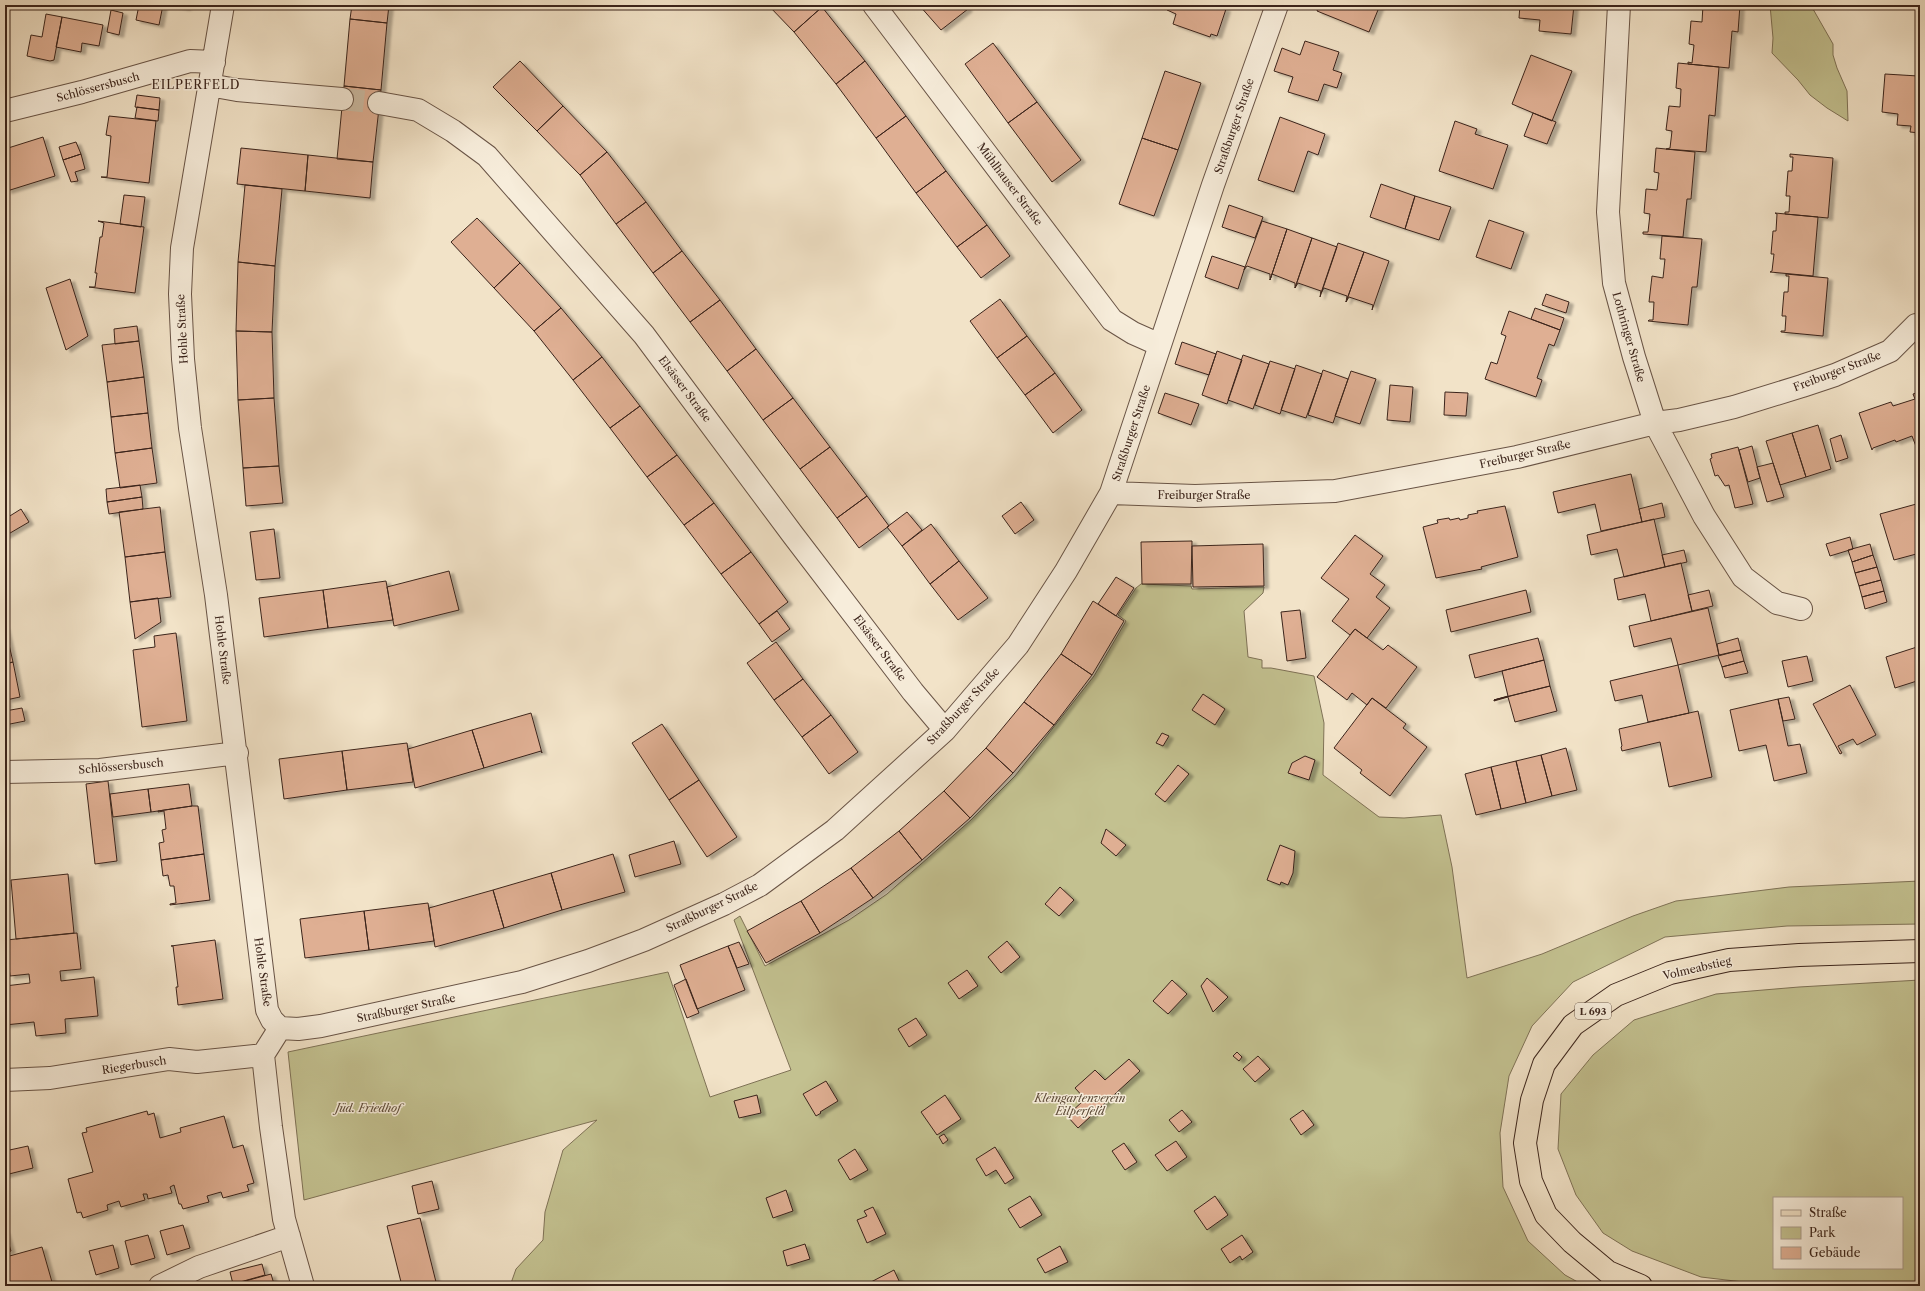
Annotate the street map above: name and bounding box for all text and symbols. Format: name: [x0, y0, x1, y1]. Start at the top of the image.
street label: Schlössersbusch: [55, 69, 141, 105]
street label: Straßburger Straße: [1211, 76, 1257, 176]
district label: EILPERFELD: [151, 77, 241, 92]
street label: Mühlhauser Straße: [974, 140, 1046, 228]
street label: Lothringer Straße: [1609, 290, 1649, 384]
street label: Hohle Straße: [173, 294, 191, 364]
street label: Freiburger Straße: [1791, 348, 1883, 394]
street label: Elsässer Straße: [656, 353, 714, 425]
street label: Straßburger Straße: [1109, 383, 1153, 483]
street label: Freiburger Straße: [1478, 437, 1572, 471]
street label: Freiburger Straße: [1157, 488, 1251, 502]
street label: Elsässer Straße: [851, 612, 909, 684]
street label: Hohle Straße: [212, 614, 234, 686]
street label: Straßburger Straße: [924, 664, 1002, 748]
street label: Schlössersbusch: [78, 755, 164, 777]
street label: Straßburger Straße: [664, 879, 760, 935]
street label: Hohle Straße: [251, 936, 275, 1008]
street label: Volmeabstieg: [1660, 953, 1733, 983]
street label: Straßburger Straße: [355, 991, 457, 1025]
road number: L 693: [1575, 1003, 1611, 1019]
street label: Riegerbusch: [101, 1053, 167, 1077]
park label: Kleingartenverein Eilperfeld: [1034, 1091, 1126, 1118]
park label: Jüd. Friedhof: [332, 1101, 405, 1115]
legend: [1773, 1197, 1903, 1269]
text: Straße: [1809, 1205, 1847, 1220]
text: Park: [1809, 1225, 1836, 1240]
text: Gebäude: [1809, 1245, 1861, 1260]

